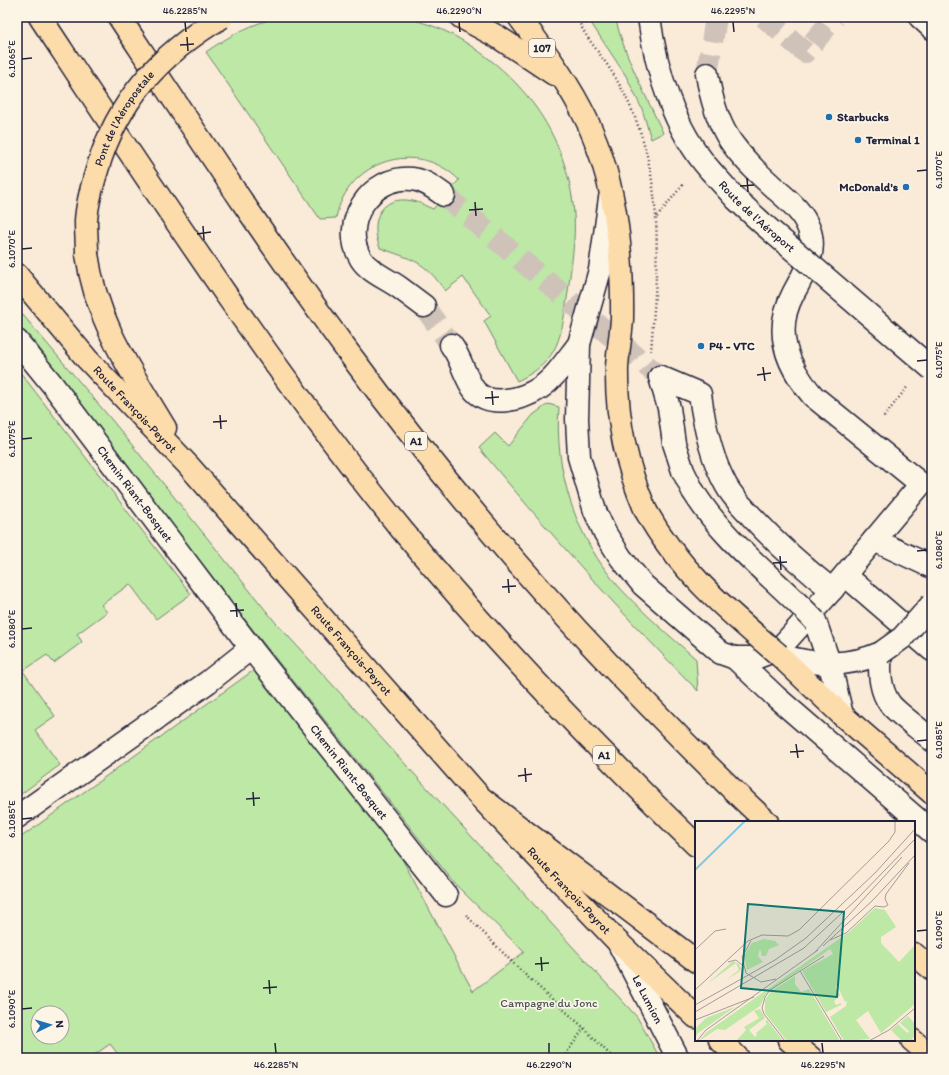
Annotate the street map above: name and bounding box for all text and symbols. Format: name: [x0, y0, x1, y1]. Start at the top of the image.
text: 46.2285°N: [163, 4, 208, 17]
text: 46.2290°N: [436, 4, 482, 17]
text: 46.2295°N: [711, 4, 755, 17]
road number: 107: [529, 39, 555, 57]
text: 6.1065°E: [5, 40, 18, 78]
street label: Pont de l'Aéropostale: [92, 67, 157, 168]
place label: Starbucks: [837, 110, 890, 124]
marker: Starbucks: [824, 112, 834, 122]
place label: Terminal 1: [865, 133, 920, 147]
marker: Terminal 1: [853, 135, 863, 145]
text: 6.1070°E: [932, 150, 945, 189]
street label: Route de l'Aéroport: [716, 178, 798, 255]
place label: McDonald's: [839, 180, 899, 194]
marker: McDonald's: [901, 182, 911, 192]
text: 6.1070°E: [5, 229, 18, 268]
place label: P4 - VTC: [709, 339, 755, 353]
marker: P4 - VTC: [696, 341, 706, 351]
text: 6.1075°E: [932, 341, 945, 379]
street label: Route François-Peyrot: [90, 363, 180, 456]
text: 6.1075°E: [5, 420, 18, 458]
road number: A1: [405, 432, 427, 450]
street label: Chemin Riant-Bosquet: [94, 443, 176, 545]
text: 6.1080°E: [932, 530, 945, 569]
street label: Route François-Peyrot: [308, 603, 395, 699]
text: 6.1080°E: [5, 609, 18, 648]
text: 6.1085°E: [932, 721, 945, 759]
street label: Chemin Riant-Bosquet: [307, 722, 391, 823]
road number: A1: [593, 746, 615, 764]
text: 6.1085°E: [5, 800, 18, 838]
inset map: [695, 821, 915, 1041]
street label: Route François-Peyrot: [524, 844, 614, 937]
text: 6.1090°E: [932, 910, 945, 949]
street label: Le Lumion: [629, 973, 666, 1026]
text: 6.1090°E: [5, 989, 18, 1028]
park label: Campagne du Jonc: [500, 996, 598, 1010]
north arrow: [30, 1005, 70, 1045]
text: N: [53, 1020, 66, 1028]
text: 46.2285°N: [254, 1058, 299, 1071]
text: 46.2290°N: [526, 1058, 572, 1071]
text: 46.2295°N: [801, 1058, 845, 1071]

